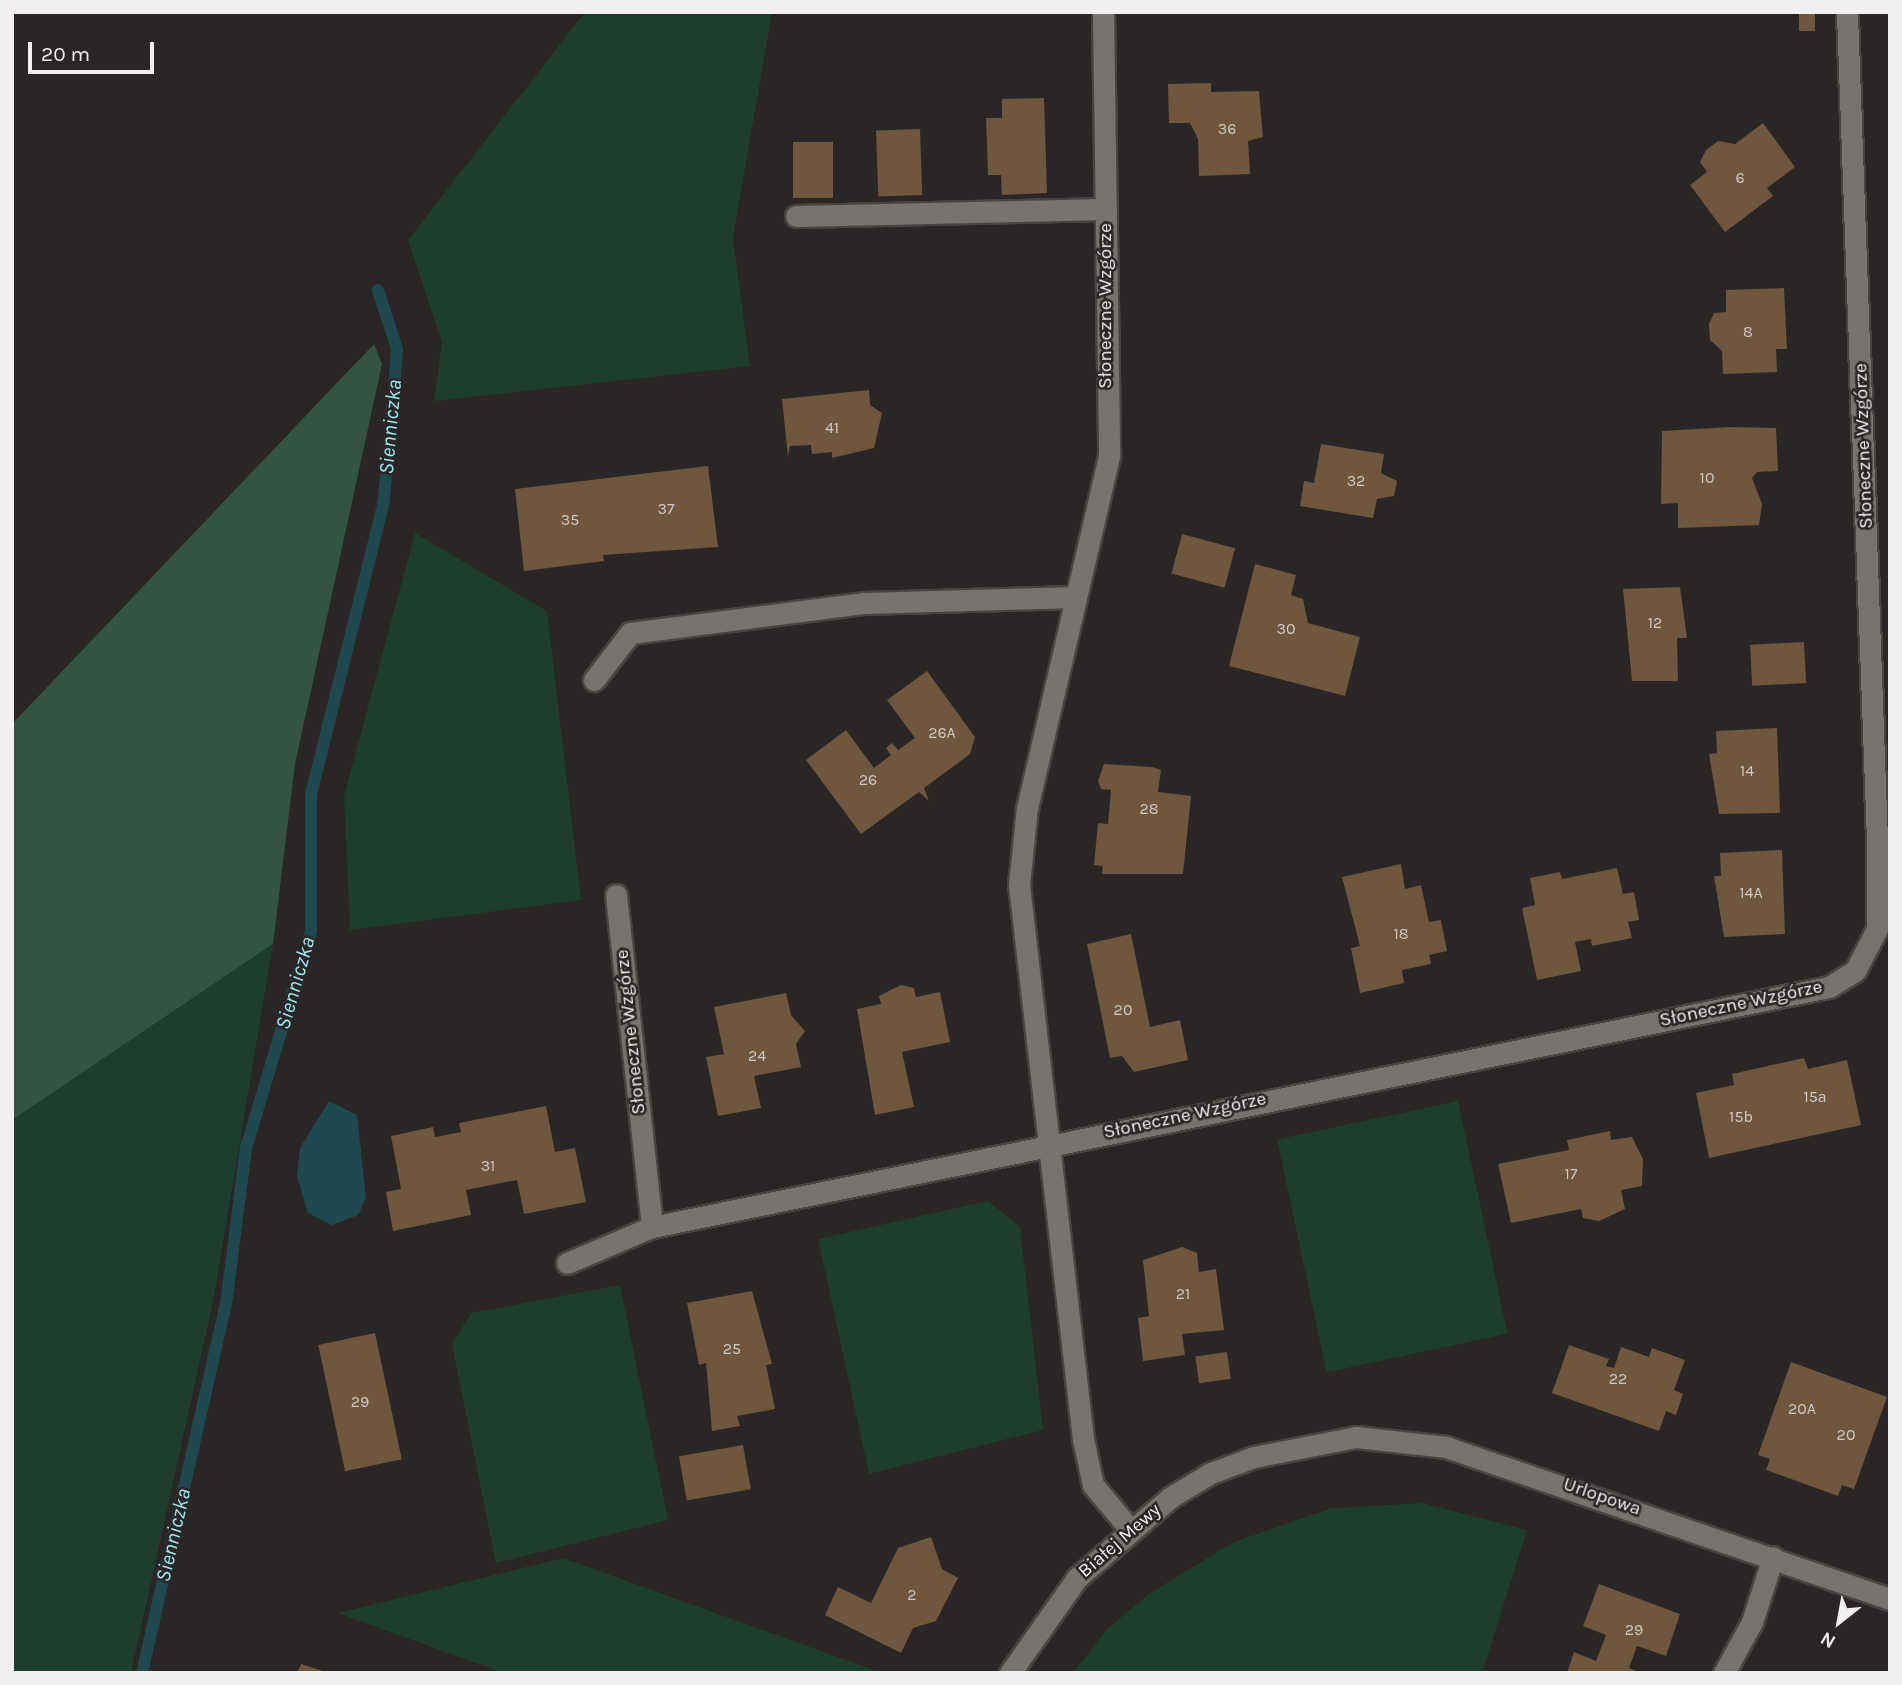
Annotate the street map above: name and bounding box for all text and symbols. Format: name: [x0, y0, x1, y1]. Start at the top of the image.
scale bar: [32, 28, 158, 72]
text: 20 m: [41, 42, 90, 66]
house number: 36: [1218, 119, 1236, 139]
house number: 6: [1735, 168, 1745, 188]
street label: Słoneczne Wzgórze: [1095, 223, 1117, 389]
house number: 8: [1743, 322, 1753, 342]
street label: Słoneczne Wzgórze: [1850, 363, 1878, 529]
water label: Sienniczka: [373, 378, 407, 476]
house number: 41: [825, 418, 839, 438]
house number: 10: [1700, 468, 1714, 488]
house number: 32: [1347, 471, 1365, 491]
house number: 37: [658, 499, 674, 519]
house number: 35: [561, 510, 579, 530]
house number: 12: [1648, 613, 1662, 633]
house number: 30: [1277, 619, 1295, 639]
house number: 26A: [928, 723, 956, 743]
house number: 14: [1740, 761, 1754, 781]
house number: 26: [859, 770, 877, 790]
house number: 28: [1139, 799, 1159, 819]
house number: 14A: [1739, 883, 1763, 903]
house number: 18: [1393, 924, 1409, 944]
water label: Sienniczka: [270, 934, 320, 1032]
street label: Słoneczne Wzgórze: [611, 948, 651, 1116]
street label: Słoneczne Wzgórze: [1658, 976, 1824, 1032]
house number: 20: [1114, 1000, 1132, 1020]
house number: 24: [748, 1046, 766, 1066]
house number: 15a: [1803, 1087, 1827, 1107]
street label: Słoneczne Wzgórze: [1102, 1088, 1268, 1144]
house number: 15b: [1729, 1107, 1753, 1127]
house number: 31: [481, 1156, 495, 1176]
house number: 17: [1565, 1164, 1577, 1184]
house number: 21: [1176, 1284, 1190, 1304]
house number: 25: [723, 1339, 741, 1359]
house number: 22: [1609, 1369, 1627, 1389]
house number: 29: [351, 1392, 369, 1412]
house number: 20A: [1788, 1399, 1816, 1419]
house number: 20: [1837, 1425, 1855, 1445]
street label: Urlopowa: [1560, 1473, 1644, 1521]
water label: Sienniczka: [150, 1486, 196, 1584]
street label: Białej Mewy: [1074, 1499, 1166, 1583]
house number: 2: [907, 1585, 917, 1605]
north arrow: [1804, 1587, 1874, 1657]
house number: 29: [1625, 1620, 1643, 1640]
text: N: [1817, 1627, 1840, 1653]

